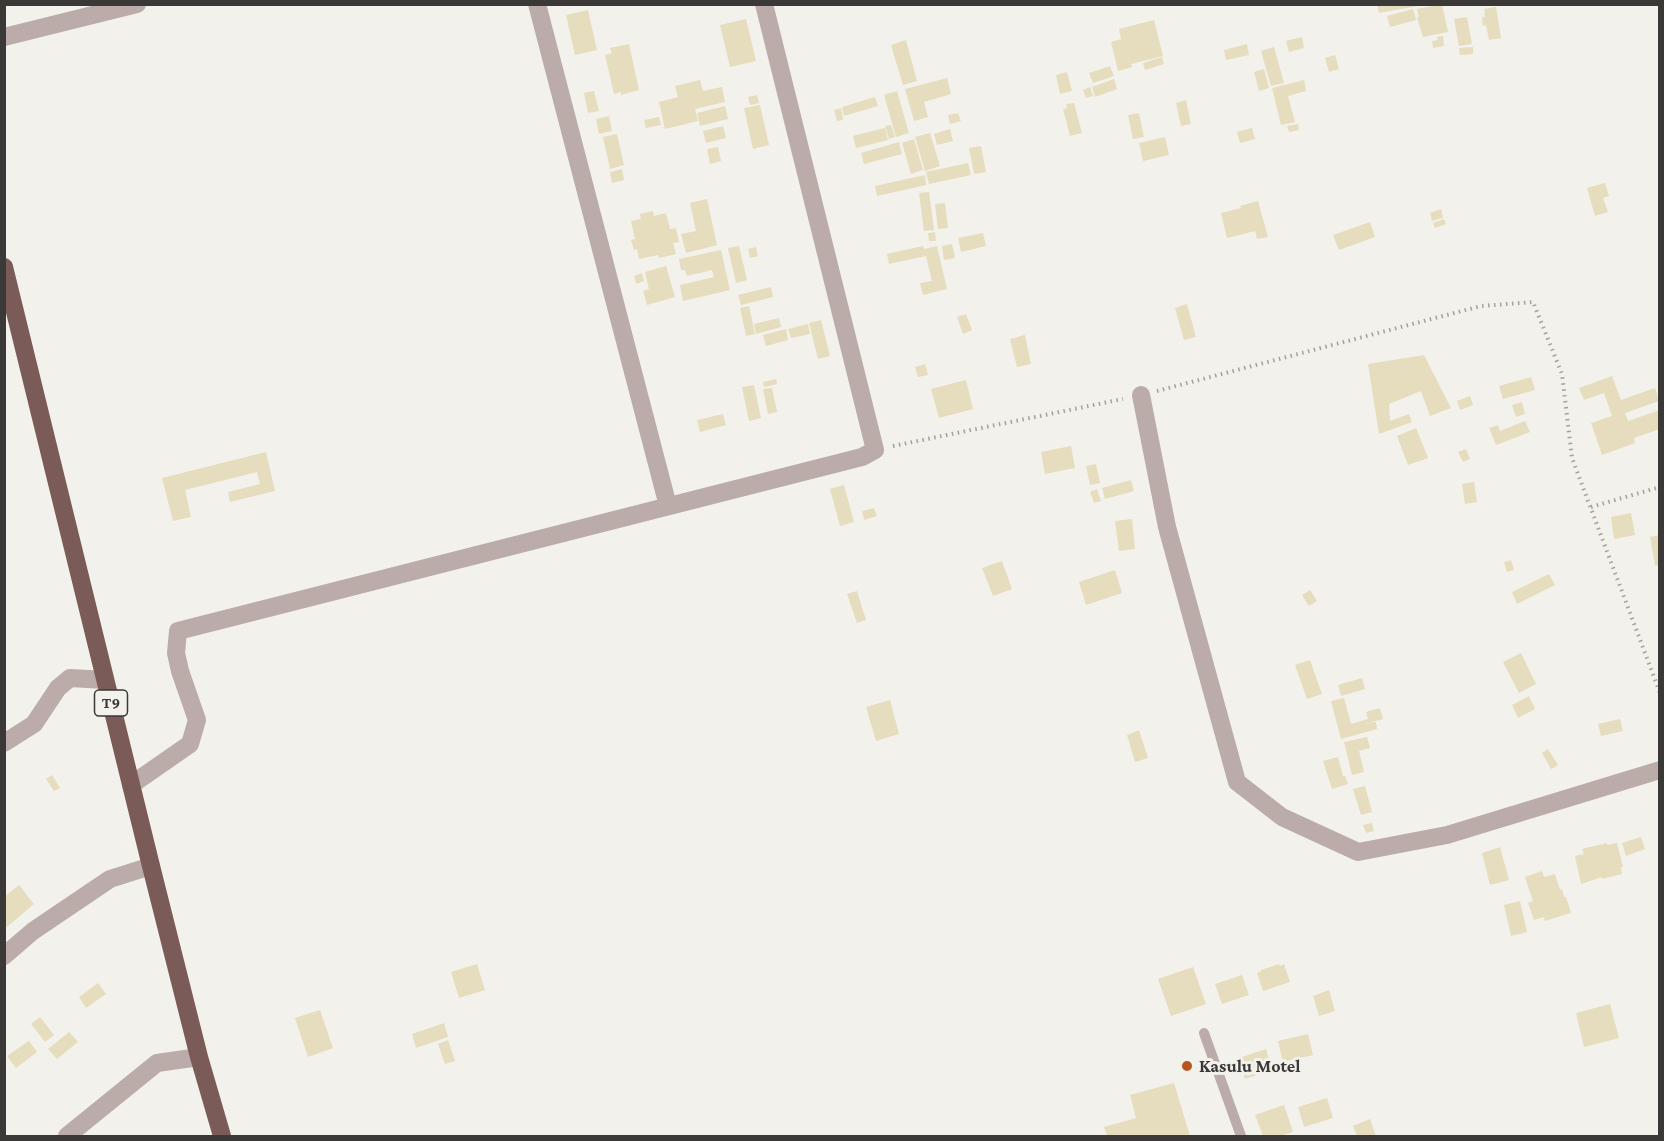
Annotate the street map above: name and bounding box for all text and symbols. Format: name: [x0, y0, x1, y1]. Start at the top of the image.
road number: T9: [94, 690, 128, 716]
place label: Kasulu Motel: [1199, 1055, 1300, 1077]
marker: Kasulu Motel: [1180, 1059, 1194, 1073]

